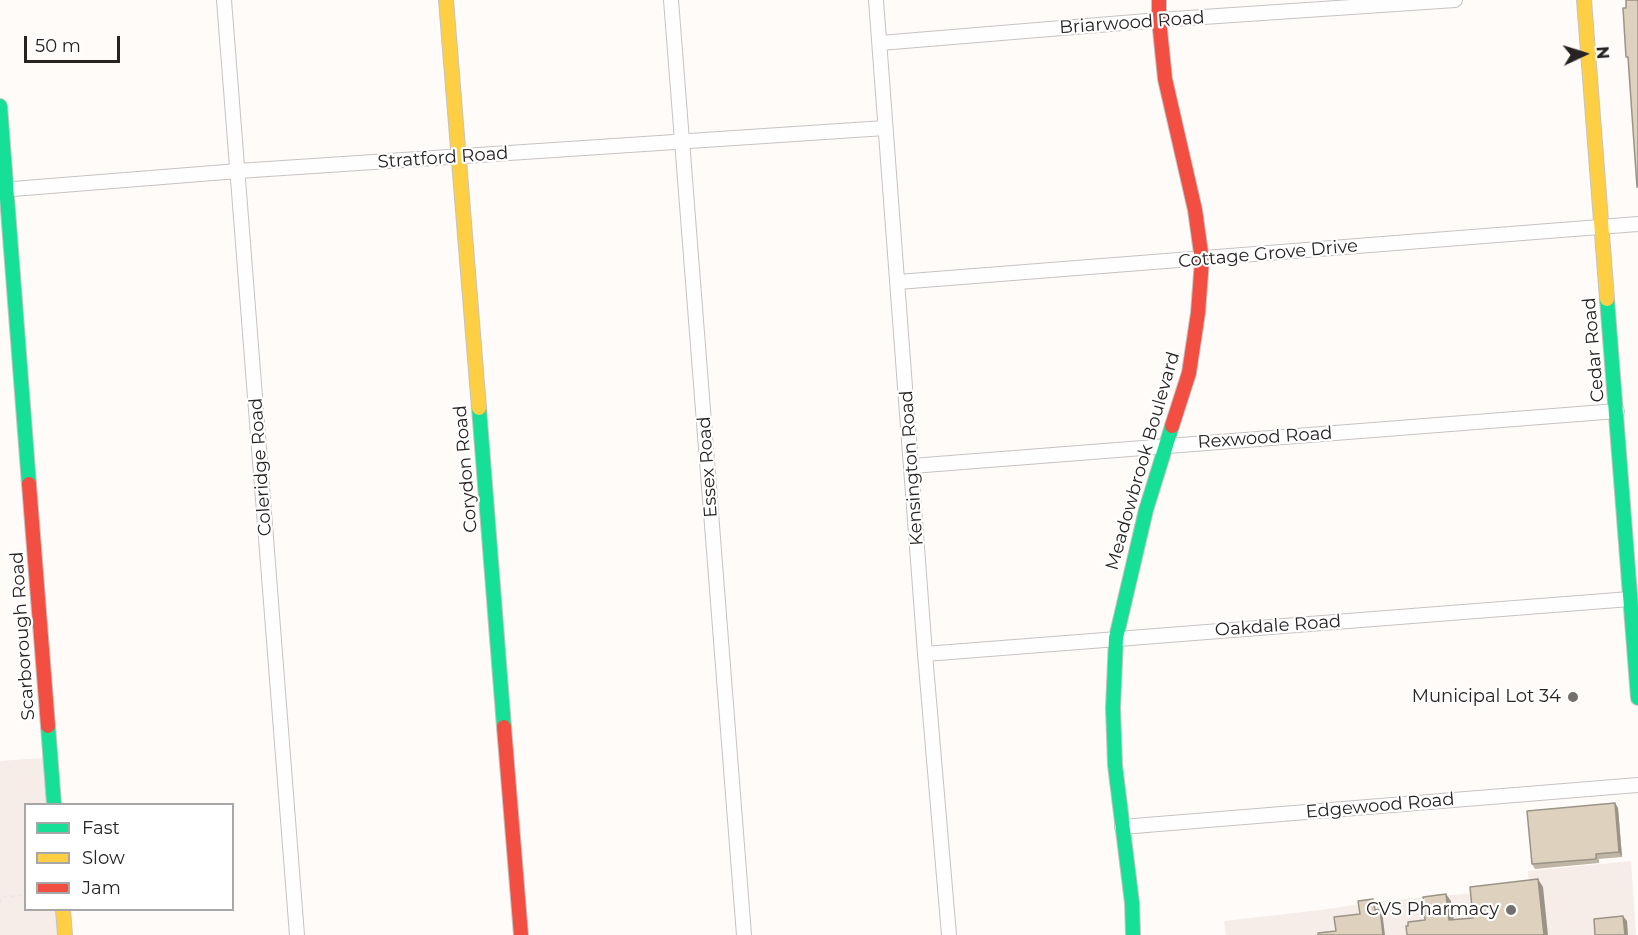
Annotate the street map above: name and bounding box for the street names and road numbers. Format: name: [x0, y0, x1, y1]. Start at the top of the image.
street label: Briarwood Road: [1059, 7, 1205, 39]
street label: Stratford Road: [377, 143, 509, 173]
street label: Cottage Grove Drive: [1177, 235, 1359, 273]
street label: Cedar Road: [1579, 297, 1609, 403]
street label: Meadowbrook Boulevard: [1101, 349, 1185, 573]
street label: Kensington Road: [896, 390, 928, 546]
street label: Coleridge Road: [245, 397, 277, 537]
street label: Corydon Road: [450, 404, 482, 534]
street label: Essex Road: [694, 416, 722, 518]
street label: Rexwood Road: [1197, 423, 1333, 453]
street label: Scarborough Road: [6, 551, 40, 721]
street label: Oakdale Road: [1214, 611, 1342, 641]
street label: Edgewood Road: [1305, 789, 1455, 823]

